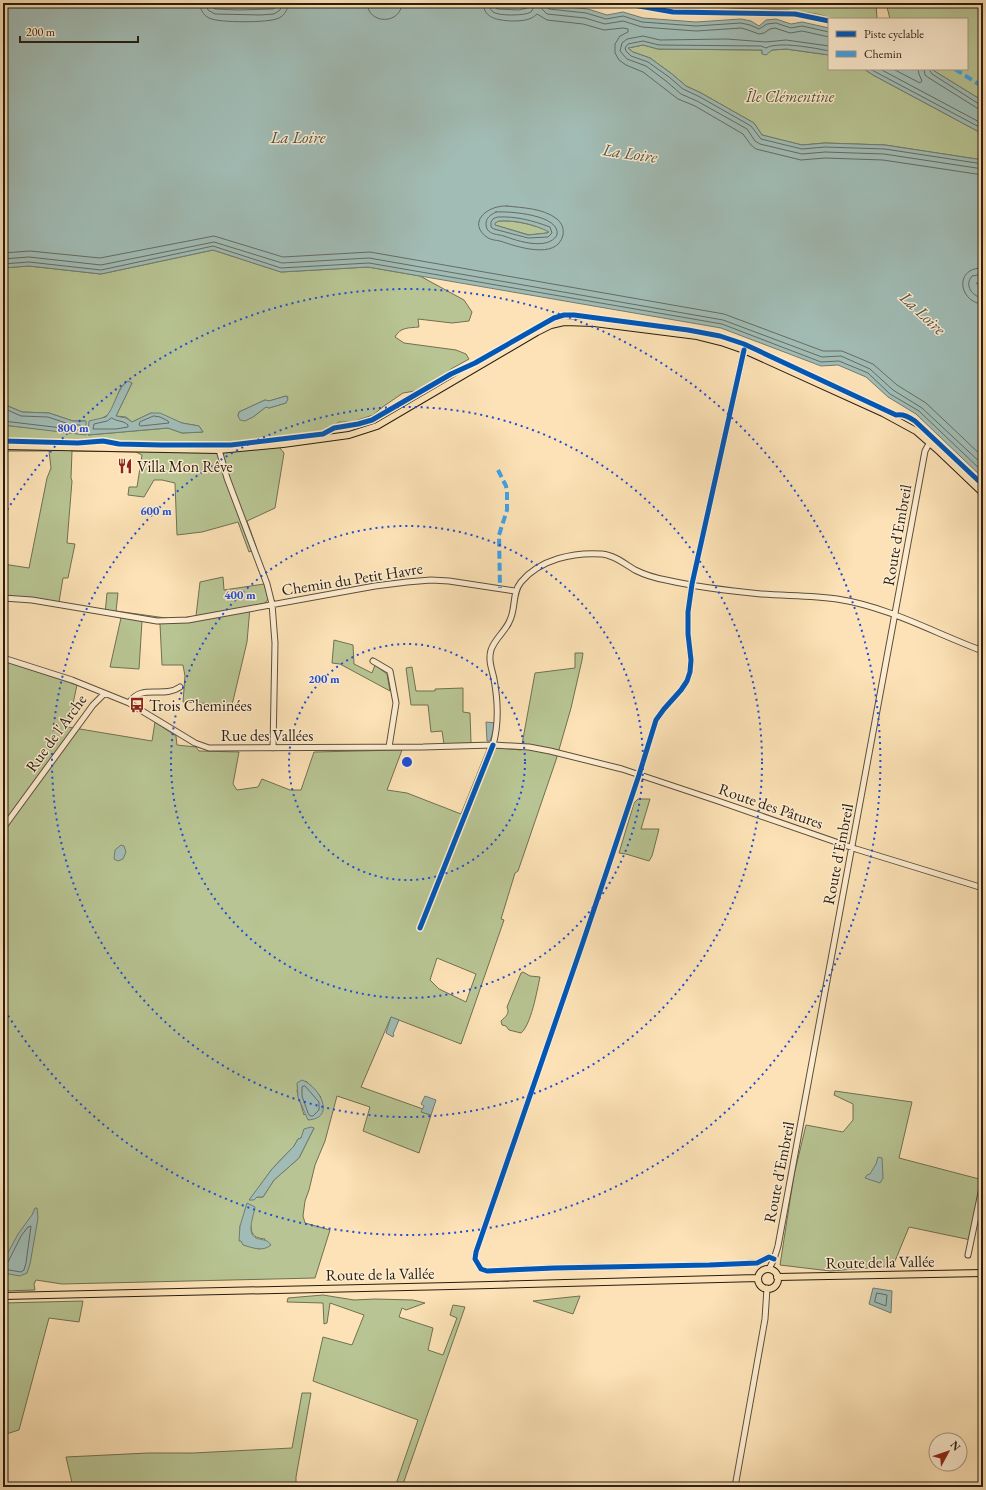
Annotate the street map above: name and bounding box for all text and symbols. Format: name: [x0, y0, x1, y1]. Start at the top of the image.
scale bar: [20, 18, 138, 44]
legend: [828, 18, 968, 70]
text: 200 m: [26, 24, 56, 40]
text: Piste cyclable: [864, 26, 924, 42]
text: Chemin: [864, 46, 903, 62]
park label: Île Clémentine: [745, 86, 835, 107]
water label: La Loire: [269, 126, 326, 148]
water label: La Loire: [600, 138, 659, 168]
water label: La Loire: [895, 286, 951, 340]
text: 800 m: [57, 420, 89, 436]
place label: Villa Mon Rêve: [137, 456, 233, 477]
restaurant icon: Villa Mon Rêve: [116, 457, 134, 475]
street label: Route d'Embreil: [878, 483, 916, 587]
text: 600 m: [140, 503, 172, 519]
street label: Chemin du Petit Havre: [280, 557, 424, 601]
text: 400 m: [224, 587, 256, 603]
text: 200 m: [308, 671, 340, 687]
street label: Rue de l'Arche: [21, 690, 91, 776]
place label: Trois Cheminées: [149, 695, 252, 716]
bus stop icon: Trois Cheminées: [128, 696, 146, 714]
street label: Rue des Vallées: [221, 725, 313, 746]
centre of rings: [400, 755, 414, 769]
street label: Route des Pâtures: [716, 778, 826, 834]
street label: Route d'Embreil: [818, 801, 858, 906]
street label: Route d'Embreil: [759, 1119, 799, 1224]
street label: Route de la Vallée: [825, 1251, 935, 1273]
street label: Route de la Vallée: [325, 1263, 435, 1285]
north arrow: [928, 1432, 968, 1472]
text: N: [947, 1438, 964, 1454]

